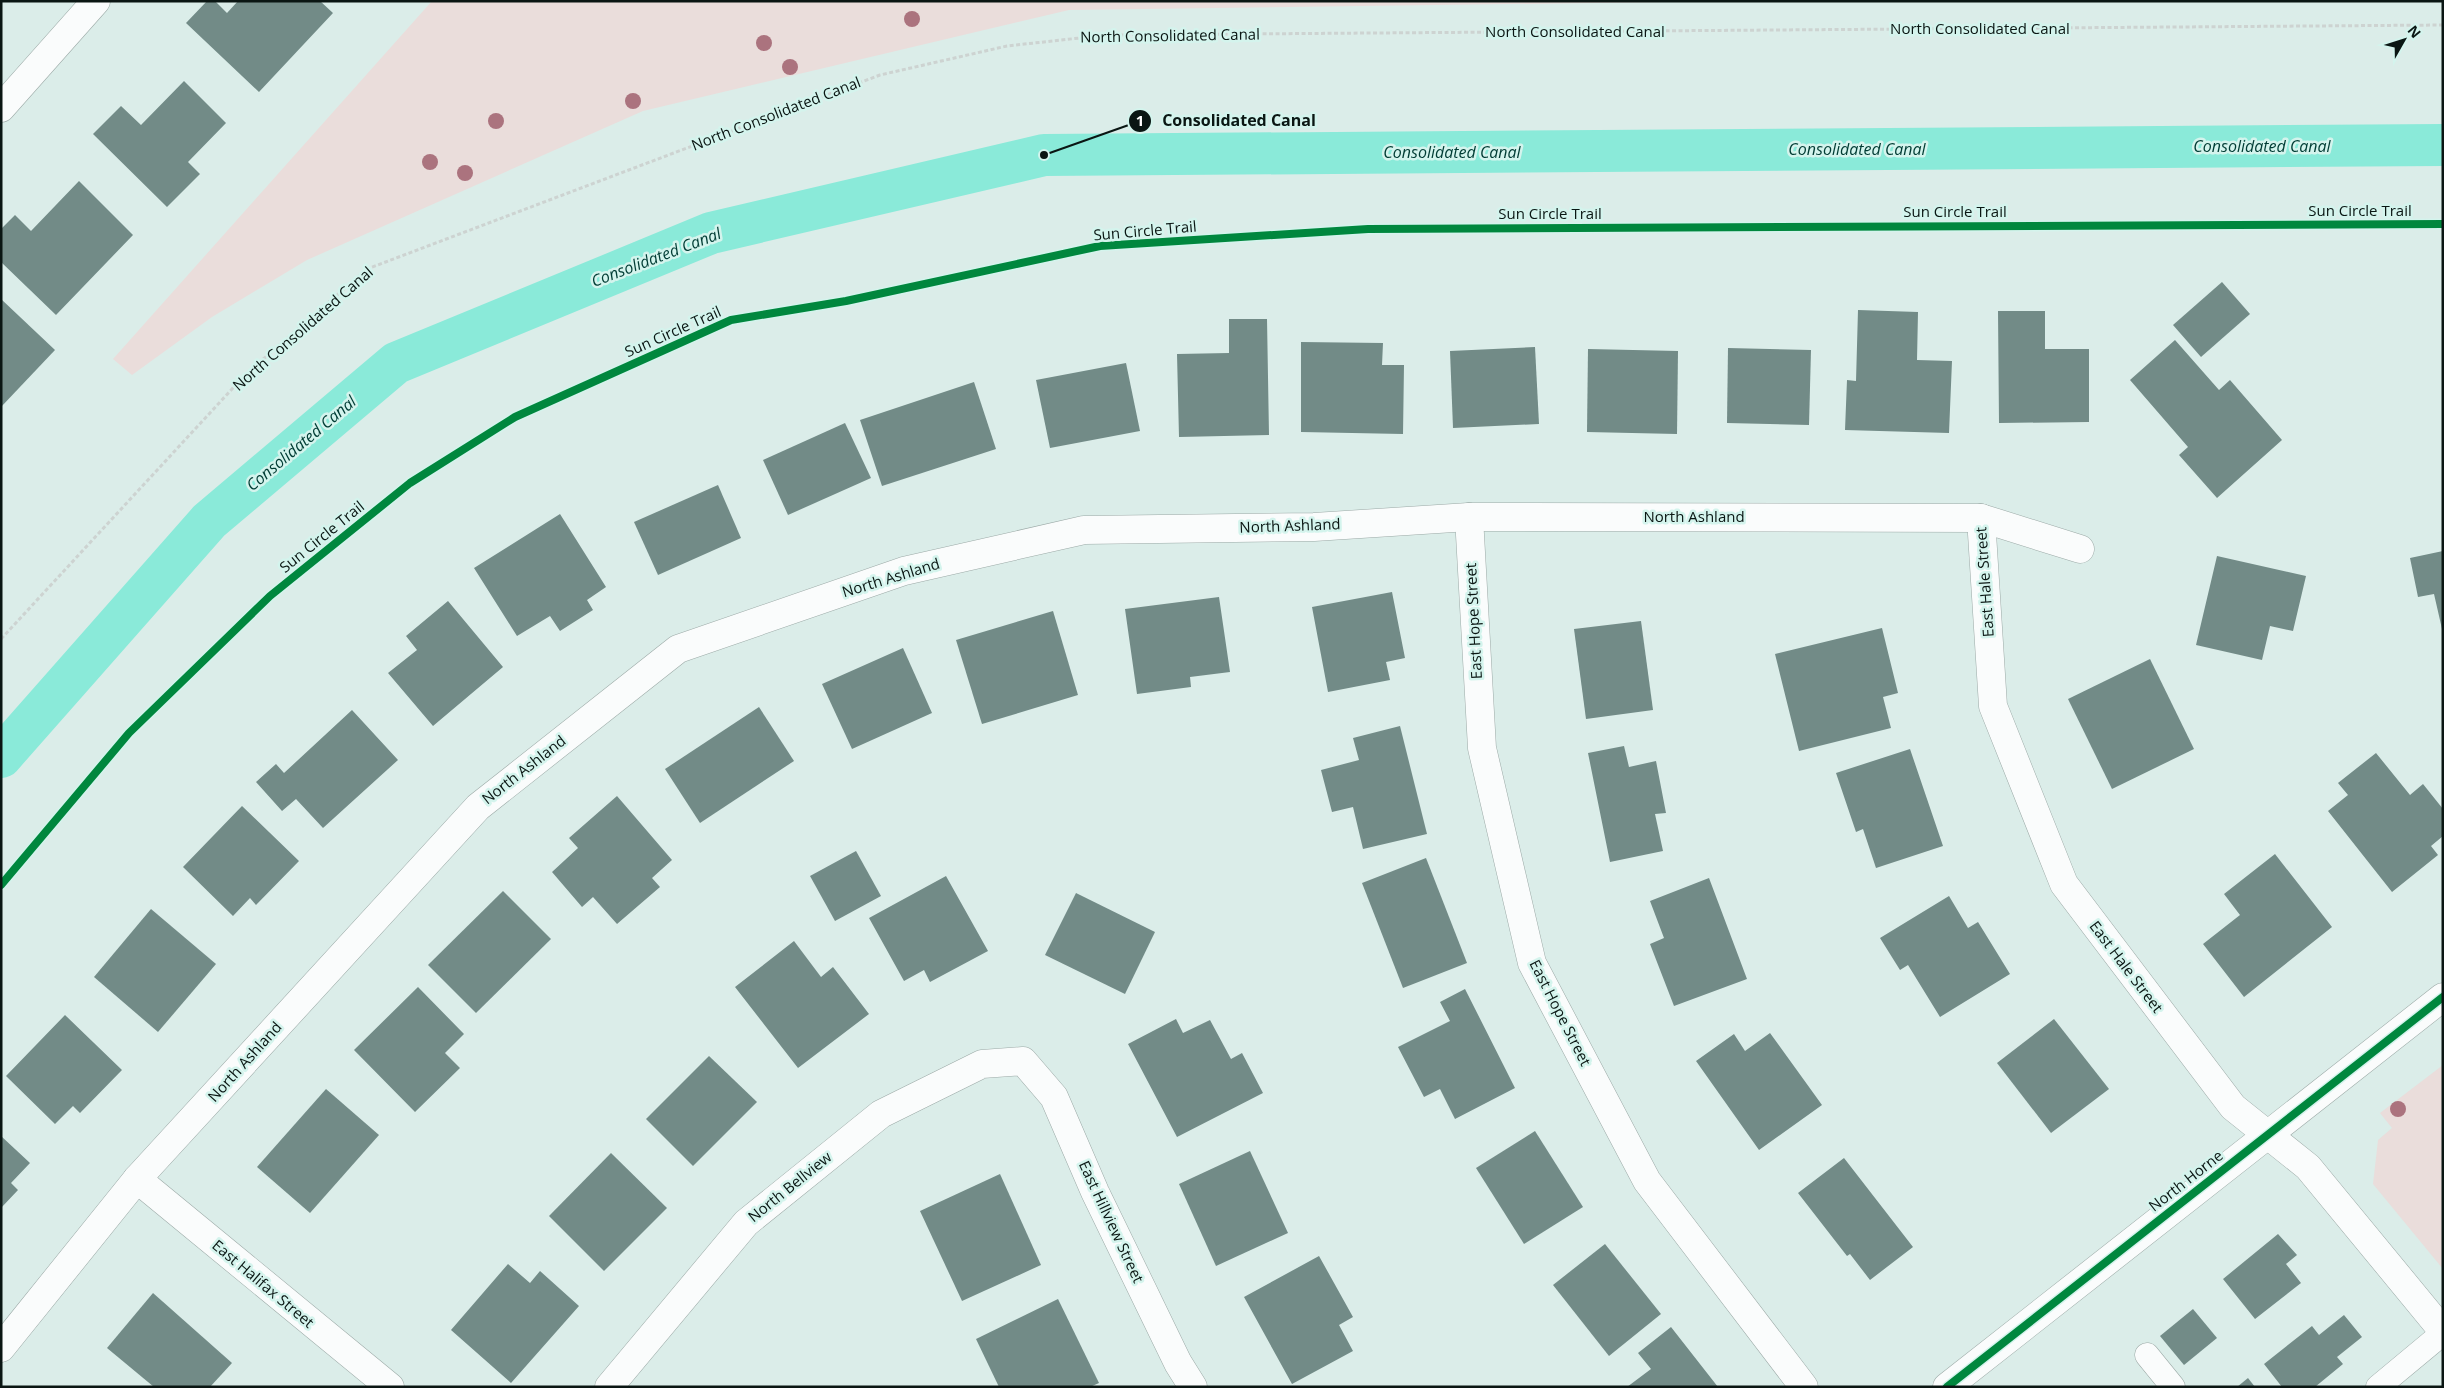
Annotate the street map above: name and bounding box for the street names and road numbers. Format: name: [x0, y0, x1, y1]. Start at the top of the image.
street label: North Consolidated Canal: [1890, 18, 2070, 38]
street label: North Consolidated Canal: [1485, 21, 1665, 41]
street label: North Consolidated Canal: [1080, 23, 1260, 47]
street label: North Consolidated Canal: [688, 72, 863, 155]
street label: Sun Circle Trail: [2308, 200, 2412, 220]
street label: Sun Circle Trail: [1903, 201, 2007, 221]
street label: Sun Circle Trail: [1498, 203, 1602, 223]
street label: Sun Circle Trail: [1092, 216, 1197, 244]
street label: North Consolidated Canal: [228, 262, 377, 395]
street label: Sun Circle Trail: [621, 301, 724, 361]
street label: Sun Circle Trail: [275, 496, 368, 577]
street label: North Ashland: [1643, 506, 1745, 526]
street label: North Ashland: [1239, 513, 1341, 537]
street label: East Hale Street: [1970, 526, 1998, 638]
street label: North Ashland: [839, 553, 942, 601]
street label: East Hope Street: [1460, 562, 1486, 680]
street label: North Ashland: [477, 730, 569, 808]
street label: East Hale Street: [2086, 916, 2168, 1017]
street label: East Hope Street: [1526, 956, 1596, 1069]
street label: North Ashland: [203, 1017, 286, 1106]
street label: North Horne: [2144, 1145, 2227, 1215]
street label: North Bellview: [743, 1146, 836, 1226]
street label: East Hillview Street: [1075, 1157, 1149, 1286]
street label: East Halifax Street: [209, 1235, 319, 1332]

